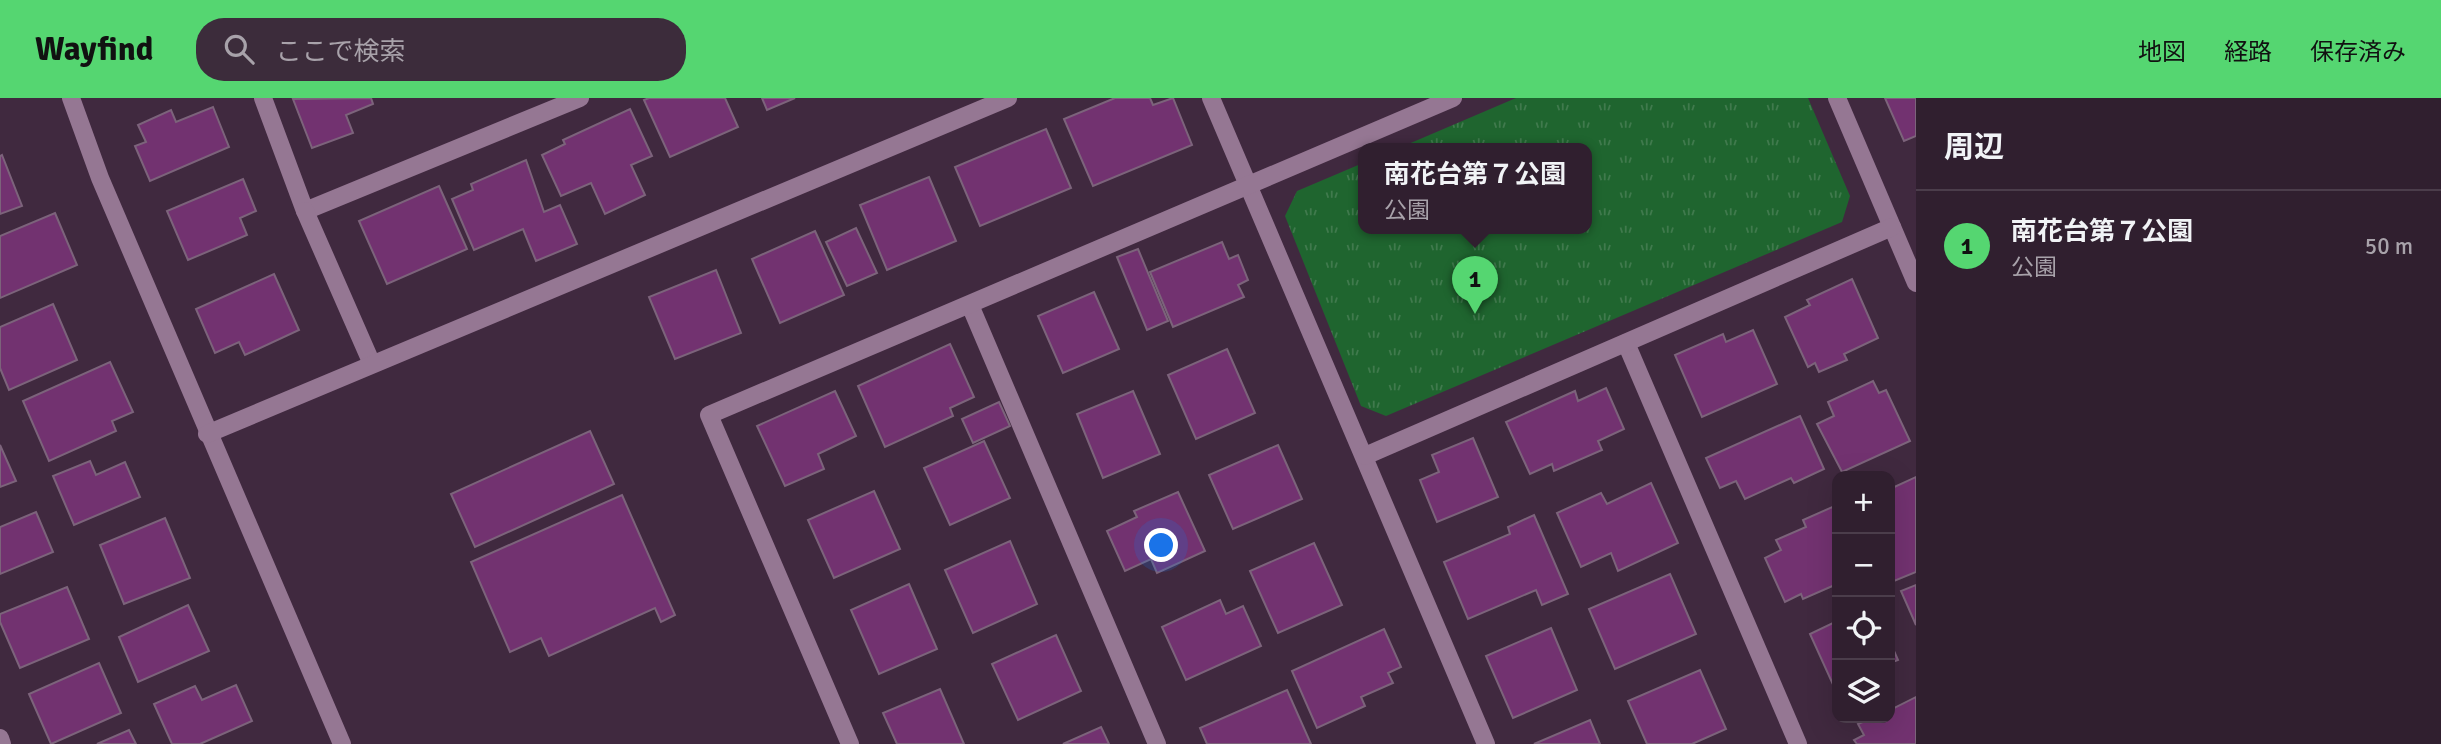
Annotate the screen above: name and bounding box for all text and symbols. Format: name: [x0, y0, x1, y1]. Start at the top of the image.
search box: [196, 18, 686, 81]
text: Wayfind: [35, 29, 154, 70]
icon: search: [220, 30, 258, 68]
text: ここで検索: [276, 36, 406, 68]
text: 地図: [2138, 37, 2186, 67]
text: 経路: [2224, 37, 2272, 67]
text: 保存済み: [2310, 37, 2406, 67]
text: 周辺: [1944, 129, 2004, 166]
popup: [1358, 143, 1592, 234]
text: 南花台第７公園: [1384, 159, 1566, 191]
text: 公園: [1384, 196, 1430, 225]
text: 南花台第７公園: [2011, 216, 2193, 248]
text: 1: [1961, 232, 1973, 261]
text: 50 m: [2365, 232, 2413, 261]
text: 公園: [2011, 253, 2057, 282]
pin: 1: [1452, 256, 1498, 314]
map controls: [1832, 471, 1895, 723]
button: +: [1832, 471, 1895, 534]
your location: [1144, 528, 1178, 562]
button: −: [1832, 534, 1895, 597]
button: locate: [1832, 597, 1895, 660]
button: layers: [1832, 660, 1895, 723]

